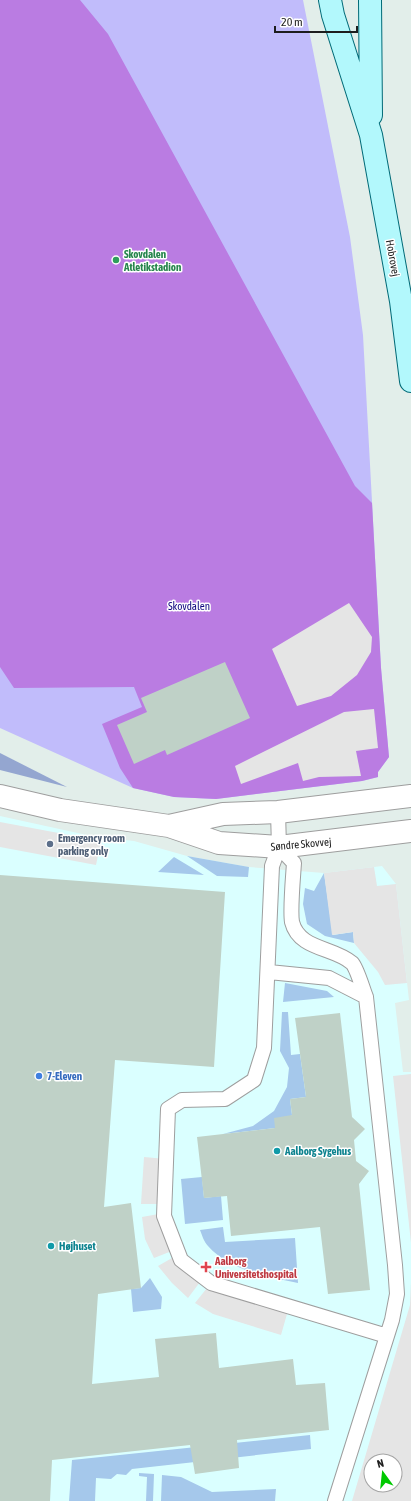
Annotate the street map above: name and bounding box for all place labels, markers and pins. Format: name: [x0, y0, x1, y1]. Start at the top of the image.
place label: Skovdalen Atletikstadion: [123, 248, 181, 273]
marker: Skovdalen Atletikstadion: [111, 255, 121, 265]
place label: Emergency room parking only: [58, 832, 125, 857]
marker: Emergency room parking only: [45, 839, 55, 849]
place label: 7-Eleven: [47, 1070, 82, 1082]
marker: 7-Eleven: [34, 1071, 44, 1081]
place label: Aalborg Sygehus: [284, 1145, 351, 1157]
marker: Aalborg Sygehus: [272, 1146, 282, 1156]
place label: Højhuset: [59, 1240, 97, 1252]
marker: Højhuset: [46, 1241, 56, 1251]
place label: Aalborg Universitetshospital: [214, 1255, 298, 1280]
marker: Aalborg Universitetshospital: [200, 1261, 212, 1273]

